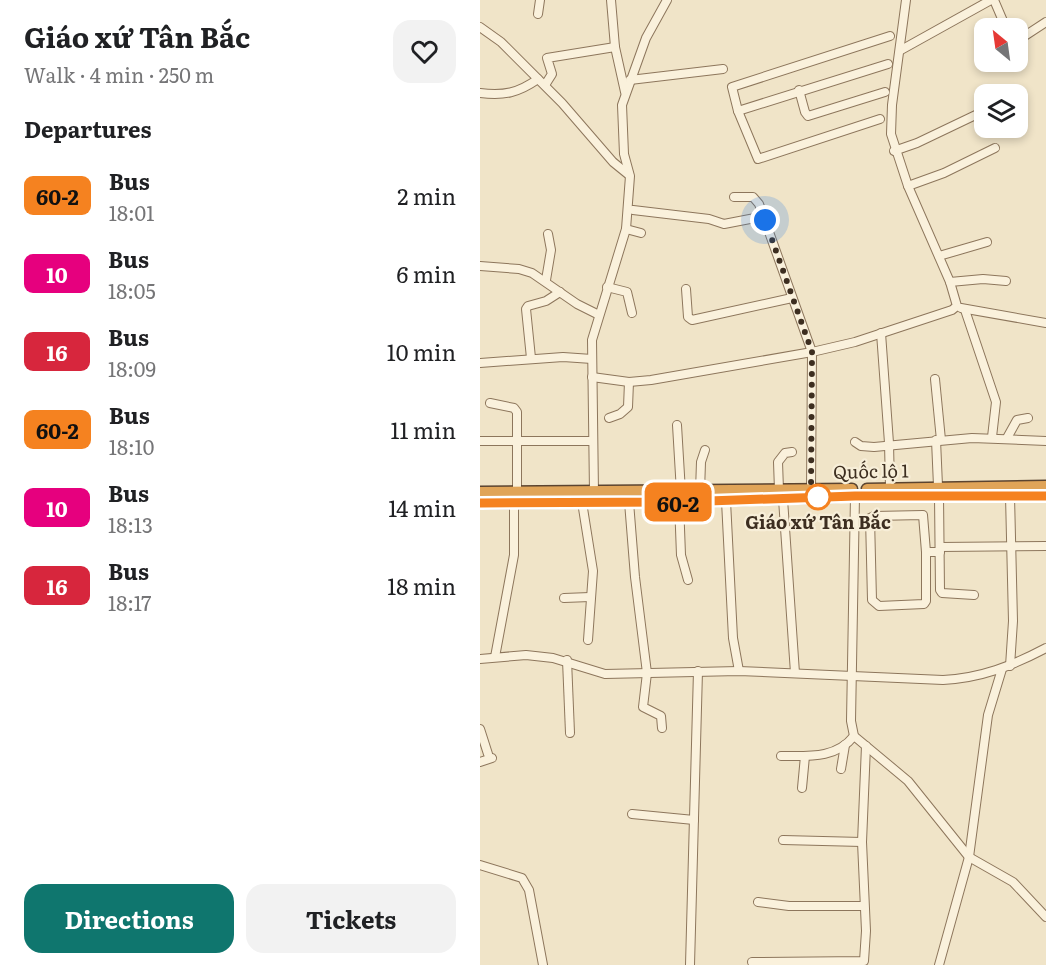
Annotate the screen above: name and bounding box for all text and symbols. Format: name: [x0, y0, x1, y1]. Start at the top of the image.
text: Giáo xứ Tân Bắc: [24, 15, 250, 57]
north arrow: [974, 18, 1028, 72]
map controls: [974, 18, 1028, 138]
button: heart: [393, 20, 456, 83]
text: Walk · 4 min · 250 m: [24, 59, 214, 89]
button: layers: [974, 84, 1028, 138]
text: Departures: [24, 112, 151, 145]
text: Bus: [109, 164, 150, 197]
text: 2 min: [397, 179, 456, 212]
text: 60-2: [36, 180, 79, 211]
text: 18:01: [109, 197, 154, 227]
your location: [750, 205, 780, 235]
text: Bus: [108, 242, 149, 275]
text: 6 min: [397, 257, 456, 290]
text: 10: [46, 258, 68, 289]
text: 18:05: [108, 275, 156, 305]
text: Bus: [108, 320, 149, 353]
text: 10 min: [387, 335, 456, 368]
text: 16: [47, 336, 67, 367]
text: 18:09: [108, 353, 156, 383]
text: Bus: [109, 398, 150, 431]
text: 11 min: [390, 413, 456, 446]
text: 60-2: [36, 414, 79, 445]
text: 18:10: [109, 431, 154, 461]
street label: Quốc lộ 1: [833, 456, 909, 485]
text: Bus: [108, 476, 149, 509]
line badge: 60-2: [636, 482, 720, 522]
marker: Giáo xứ Tân Bắc: [805, 484, 831, 510]
text: 60-2: [657, 487, 699, 518]
text: 14 min: [388, 491, 456, 524]
text: 10: [46, 492, 68, 523]
place label: Giáo xứ Tân Bắc: [745, 508, 891, 535]
text: 18:13: [108, 509, 153, 539]
text: Bus: [108, 554, 149, 587]
text: 18 min: [387, 569, 456, 602]
text: 16: [47, 570, 67, 601]
text: 18:17: [108, 587, 152, 617]
button: Directions: [24, 884, 234, 953]
button: Tickets: [246, 884, 456, 953]

